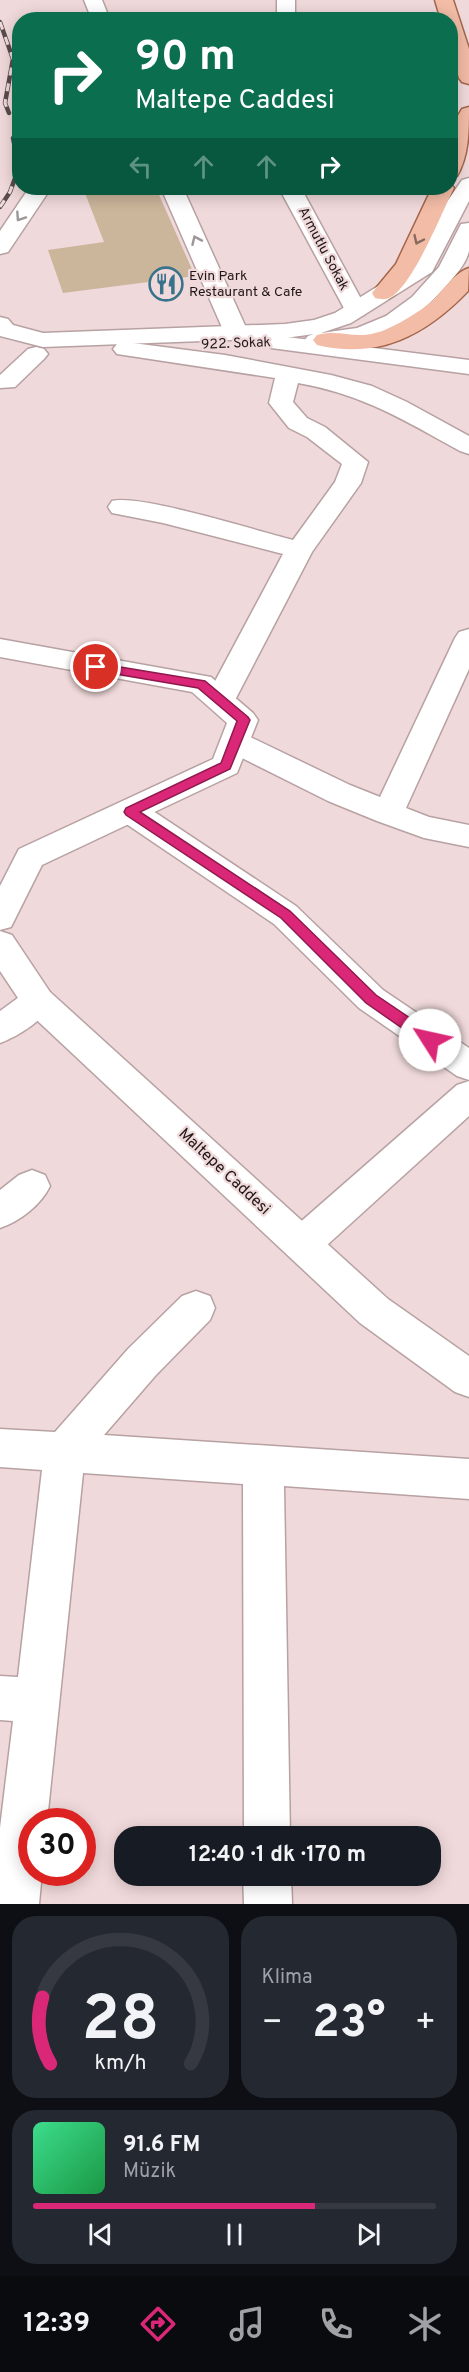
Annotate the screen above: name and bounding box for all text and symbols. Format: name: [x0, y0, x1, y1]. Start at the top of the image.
text: 90 m: [135, 32, 236, 85]
icon: right: [36, 36, 114, 114]
text: Maltepe Caddesi: [135, 84, 335, 118]
icon: left: [124, 150, 157, 183]
icon: ahead: [187, 150, 220, 183]
icon: ahead: [250, 150, 283, 183]
icon: right: [313, 150, 346, 183]
street label: Armutlu Sokak: [294, 204, 352, 294]
one-way arrow: [16, 210, 27, 221]
one-way arrow: [413, 234, 425, 245]
one-way arrow: [191, 236, 203, 247]
restaurant icon: Evin Park Restaurant & Cafe: [148, 266, 184, 302]
place label: Evin Park Restaurant & Cafe: [189, 268, 302, 301]
street label: 922. Sokak: [201, 334, 271, 354]
pin: [70, 641, 121, 692]
icon: arrive: [79, 650, 112, 683]
position arrow: [398, 1008, 462, 1072]
street label: Maltepe Caddesi: [174, 1124, 274, 1220]
speed limit sign: 30: [18, 1808, 96, 1886]
text: 12:40 · 1 dk · 170 m: [189, 1842, 366, 1869]
text: Klima: [262, 1965, 313, 1991]
text: 28: [82, 1983, 159, 2062]
text: 23°: [312, 1996, 385, 2053]
text: −: [262, 2003, 283, 2045]
text: +: [415, 2003, 436, 2045]
text: km/h: [94, 2050, 146, 2077]
text: 91.6 FM: [123, 2132, 200, 2159]
text: Müzik: [123, 2159, 176, 2185]
icon: previous: [84, 2218, 117, 2251]
icon: pause: [218, 2218, 251, 2251]
icon: next: [352, 2218, 385, 2251]
icon: directions: [137, 2303, 179, 2345]
icon: music: [226, 2303, 268, 2345]
icon: phone: [315, 2303, 357, 2345]
icon: climate: [404, 2303, 446, 2345]
text: 12:39: [23, 2307, 90, 2341]

